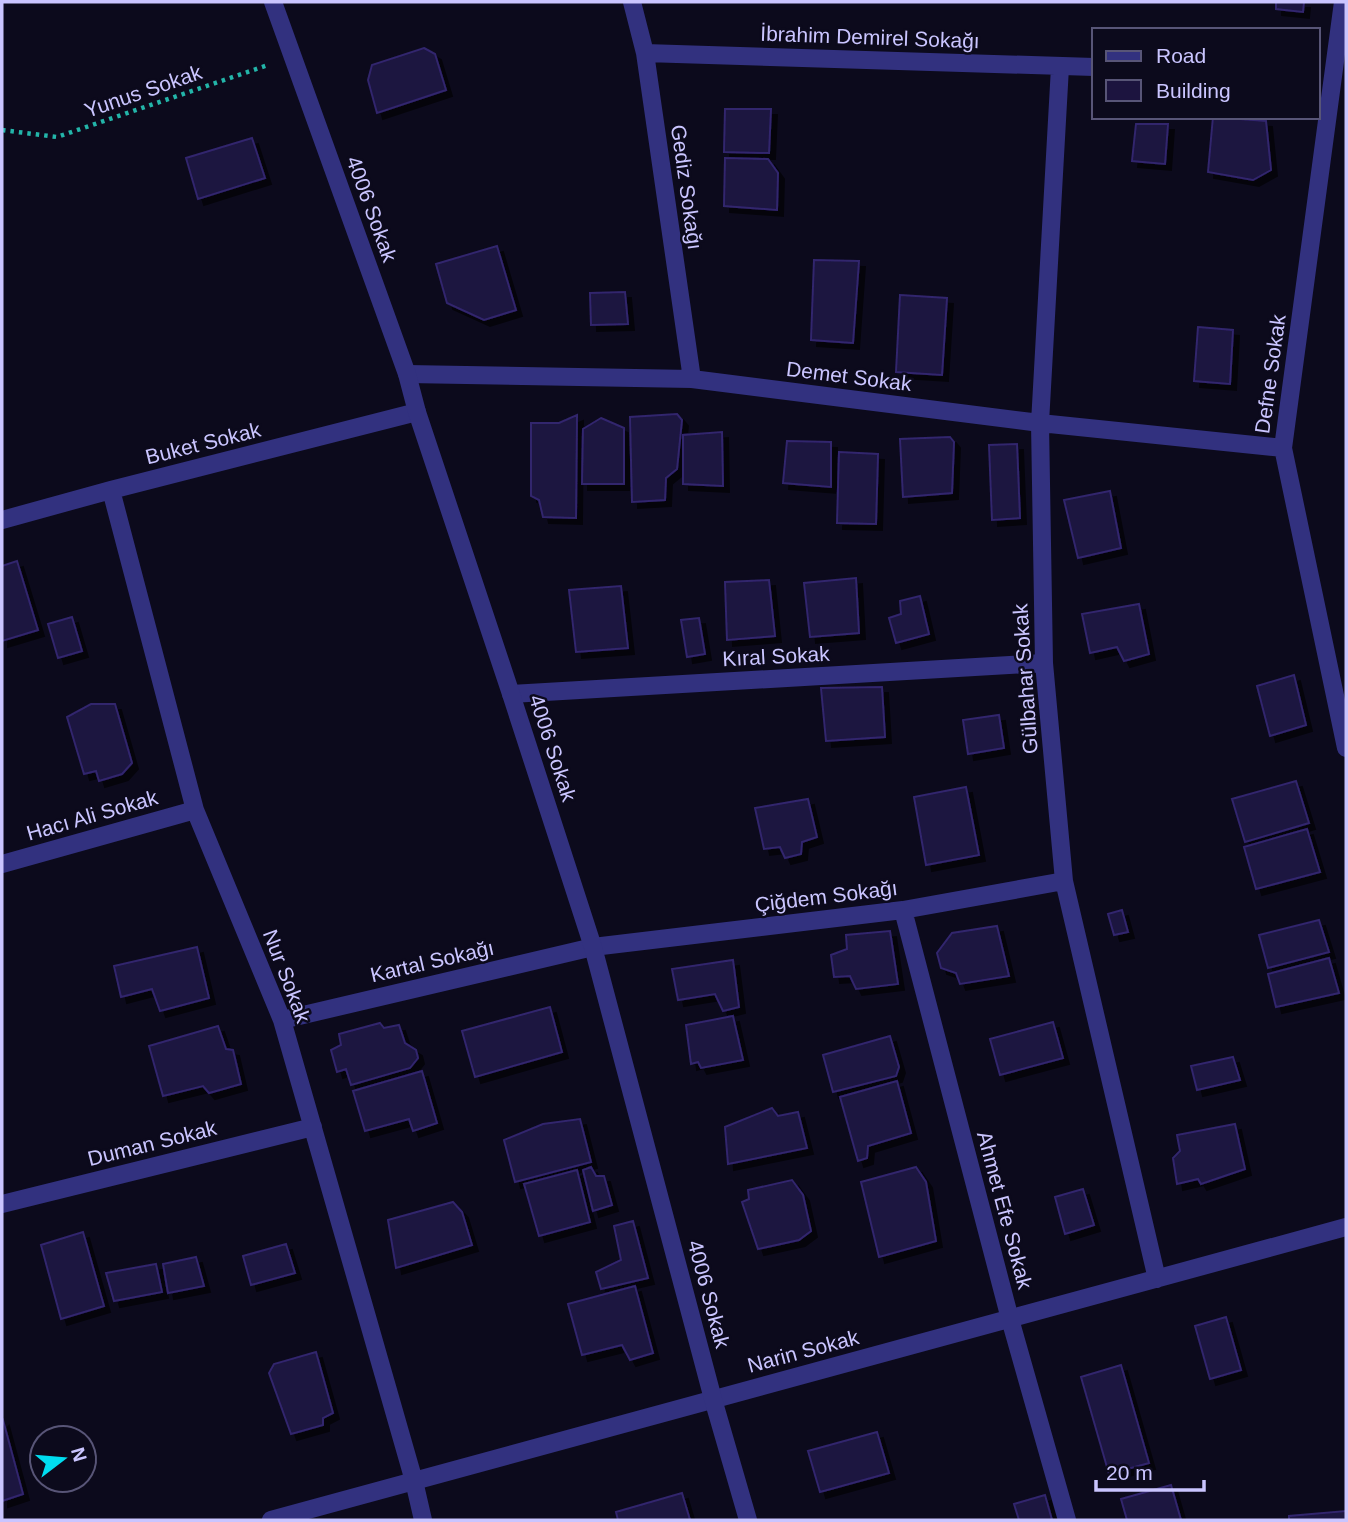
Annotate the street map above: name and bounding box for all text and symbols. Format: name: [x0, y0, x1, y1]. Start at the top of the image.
street label: İbrahim Demirel Sokağı: [760, 22, 980, 52]
legend: [1092, 28, 1320, 119]
text: Road: [1156, 44, 1206, 67]
street label: Yunus Sokak: [81, 60, 205, 122]
text: Building: [1156, 79, 1231, 102]
street label: Gediz Sokağı: [667, 123, 707, 251]
street label: 4006 Sokak: [342, 153, 402, 266]
street label: Defne Sokak: [1250, 312, 1290, 435]
street label: Demet Sokak: [785, 357, 913, 395]
street label: Buket Sokak: [143, 417, 263, 468]
street label: Gülbahar Sokak: [1008, 603, 1042, 755]
street label: Kıral Sokak: [722, 642, 831, 670]
street label: 4006 Sokak: [525, 692, 581, 805]
street label: Hacı Ali Sokak: [24, 785, 161, 845]
street label: Çiğdem Sokağı: [753, 876, 899, 916]
street label: Nur Sokak: [259, 926, 315, 1026]
street label: Kartal Sokağı: [368, 936, 496, 986]
street label: Duman Sokak: [85, 1116, 219, 1170]
street label: Ahmet Efe Sokak: [973, 1129, 1037, 1292]
street label: 4006 Sokak: [684, 1237, 735, 1351]
street label: Narin Sokak: [745, 1325, 862, 1377]
north arrow: [28, 1424, 98, 1494]
text: N: [67, 1445, 91, 1464]
scale bar: [1096, 1448, 1204, 1492]
text: 20 m: [1106, 1461, 1153, 1484]

